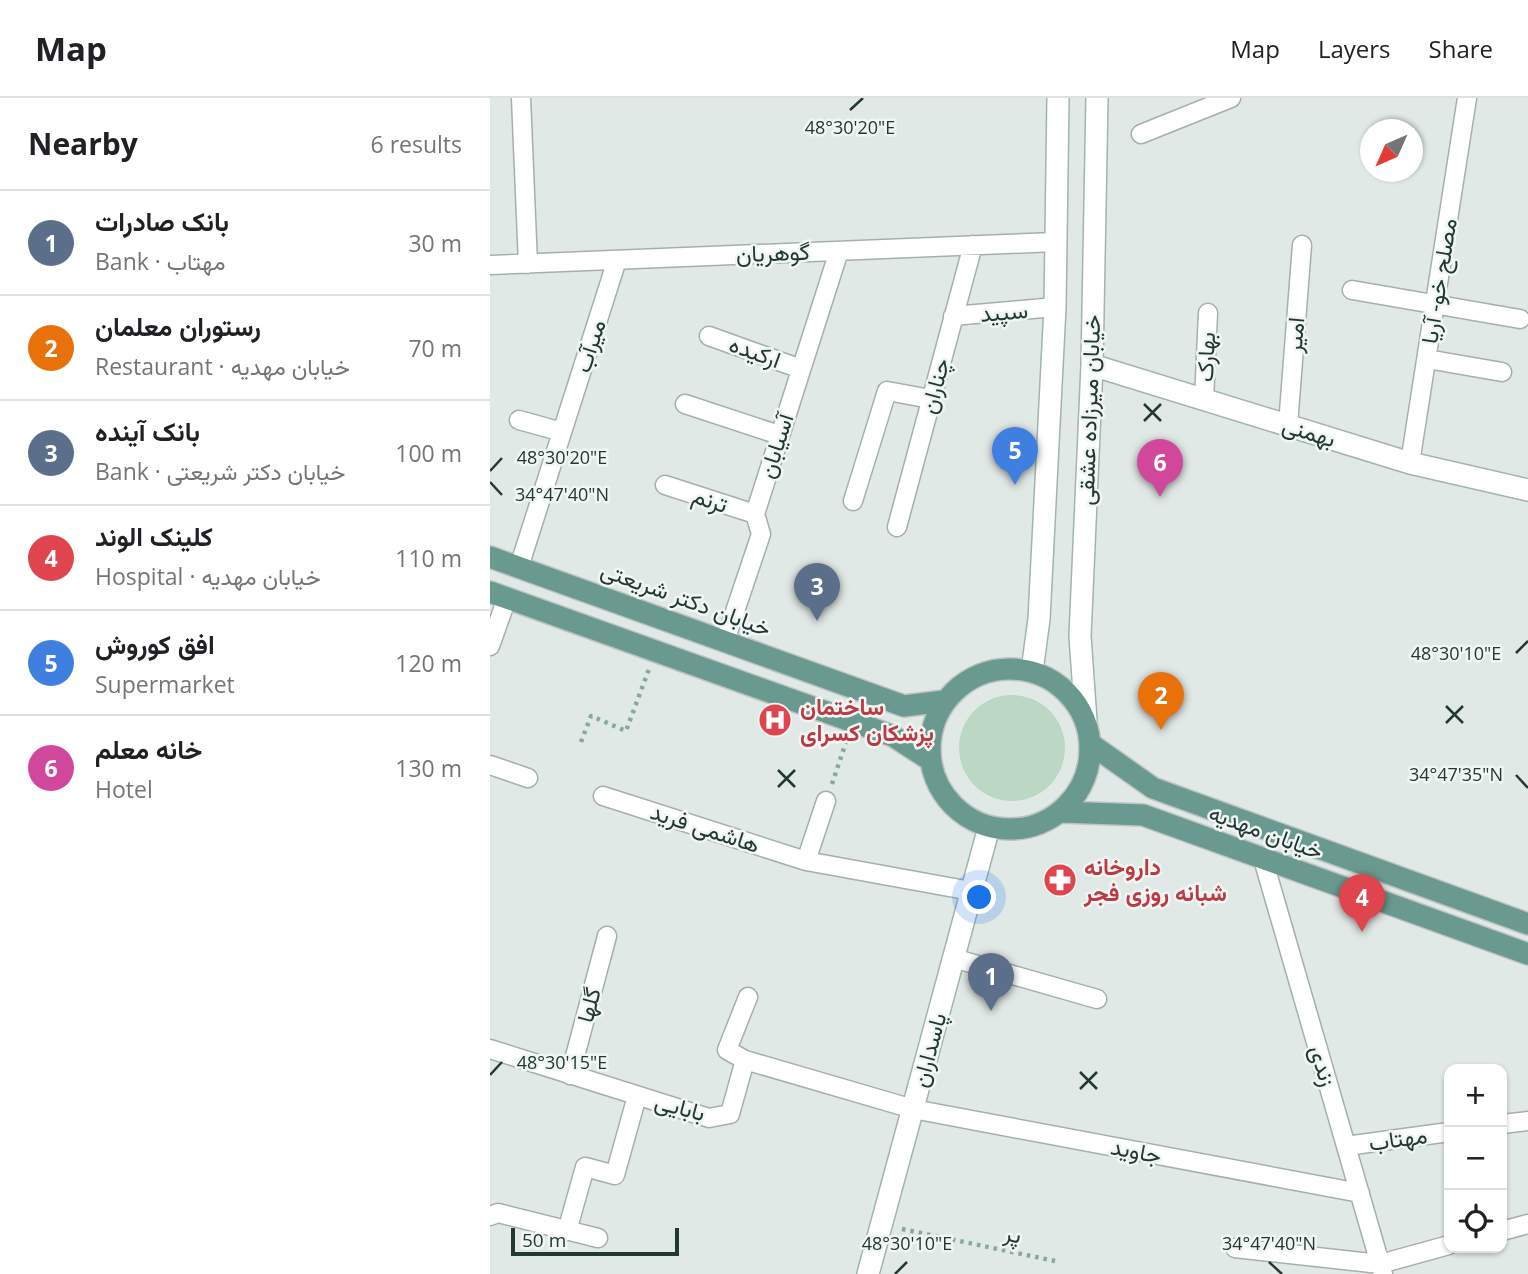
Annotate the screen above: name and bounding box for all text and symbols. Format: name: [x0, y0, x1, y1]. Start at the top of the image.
text: Map: [35, 26, 107, 71]
text: Map: [1230, 32, 1280, 65]
text: Layers: [1318, 32, 1391, 65]
text: Share: [1429, 32, 1493, 65]
text: 48°30'20"E: [805, 115, 895, 139]
north arrow: [1360, 119, 1423, 182]
text: Nearby: [28, 123, 138, 164]
text: 6 results: [371, 128, 462, 160]
text: بانک صادرات: [95, 203, 229, 239]
street label: مصلح خو- آریا: [1412, 216, 1465, 346]
text: 1: [44, 227, 58, 259]
text: 30 m: [408, 227, 462, 259]
street label: گوهریان: [735, 235, 811, 269]
text: Bank · مهتاب: [95, 245, 226, 277]
street label: سپید: [979, 293, 1029, 330]
text: رستوران معلمان: [95, 308, 261, 344]
street label: خیابان میرزاده عشقی: [1069, 314, 1107, 506]
street label: میرآب: [565, 315, 613, 376]
street label: امیر: [1276, 316, 1311, 355]
street label: ارکیده: [725, 327, 786, 375]
street label: بهارک: [1188, 331, 1222, 383]
text: 2: [44, 332, 58, 364]
text: 70 m: [408, 332, 462, 364]
text: Restaurant · خیابان مهدیه: [95, 350, 350, 382]
street label: چناران: [911, 354, 958, 417]
street label: آسیابان: [750, 408, 801, 482]
street label: بهمنی: [1279, 408, 1340, 454]
text: بانک آینده: [95, 413, 200, 449]
pin: 5: [992, 427, 1038, 485]
text: 3: [44, 437, 58, 469]
text: 100 m: [395, 437, 462, 469]
pin: 6: [1137, 439, 1183, 497]
text: 48°30'20"E: [517, 445, 607, 469]
text: Bank · خیابان دکتر شریعتی: [95, 455, 346, 487]
street label: ترنم: [688, 478, 732, 520]
text: 34°47'40"N: [515, 482, 609, 506]
text: کلینک الوند: [95, 518, 213, 554]
text: 4: [44, 542, 58, 574]
text: 110 m: [395, 542, 462, 574]
street label: خیابان دکتر شریعتی: [597, 552, 776, 644]
text: Hospital · خیابان مهدیه: [95, 560, 321, 592]
pin: 3: [794, 563, 840, 621]
text: افق کوروش: [95, 626, 215, 662]
text: 48°30'10"E: [1411, 641, 1501, 665]
text: 5: [44, 647, 58, 679]
text: 120 m: [395, 647, 462, 679]
text: Supermarket: [95, 668, 235, 700]
pin: 2: [1138, 672, 1184, 730]
place label: ساختمان پزشکان کسرای: [800, 690, 934, 749]
hospital icon: ساختمان پزشکان کسرای: [756, 701, 794, 739]
text: خانه معلم: [95, 731, 202, 767]
text: 6: [44, 752, 58, 784]
text: 130 m: [395, 752, 462, 784]
text: 34°47'35"N: [1409, 762, 1503, 786]
text: Hotel: [95, 773, 153, 805]
street label: هاشمی فرید: [646, 794, 764, 860]
street label: خیابان مهدیه: [1205, 796, 1328, 866]
place label: داروخانه شبانه روزی فجر: [1083, 850, 1227, 908]
pharmacy icon: داروخانه شبانه روزی فجر: [1041, 861, 1079, 899]
pin: 4: [1339, 874, 1385, 932]
your location: [962, 880, 996, 914]
pin: 1: [968, 953, 1014, 1011]
street label: گلها: [568, 984, 608, 1026]
street label: پاسداران: [903, 1009, 954, 1091]
street label: زندی: [1303, 1041, 1345, 1090]
text: 48°30'15"E: [517, 1050, 607, 1074]
map controls: [1444, 1064, 1507, 1253]
button: +: [1444, 1064, 1507, 1127]
street label: بابایی: [652, 1084, 709, 1128]
street label: مهتاب: [1367, 1118, 1429, 1158]
button: −: [1444, 1127, 1507, 1190]
street label: جاوید: [1108, 1129, 1164, 1171]
button: locate: [1444, 1190, 1507, 1253]
street label: پر: [1000, 1215, 1025, 1251]
scale bar: [511, 1225, 679, 1257]
text: 50 m: [522, 1227, 566, 1253]
text: 48°30'10"E: [862, 1231, 952, 1255]
text: 34°47'40"N: [1222, 1231, 1316, 1255]

